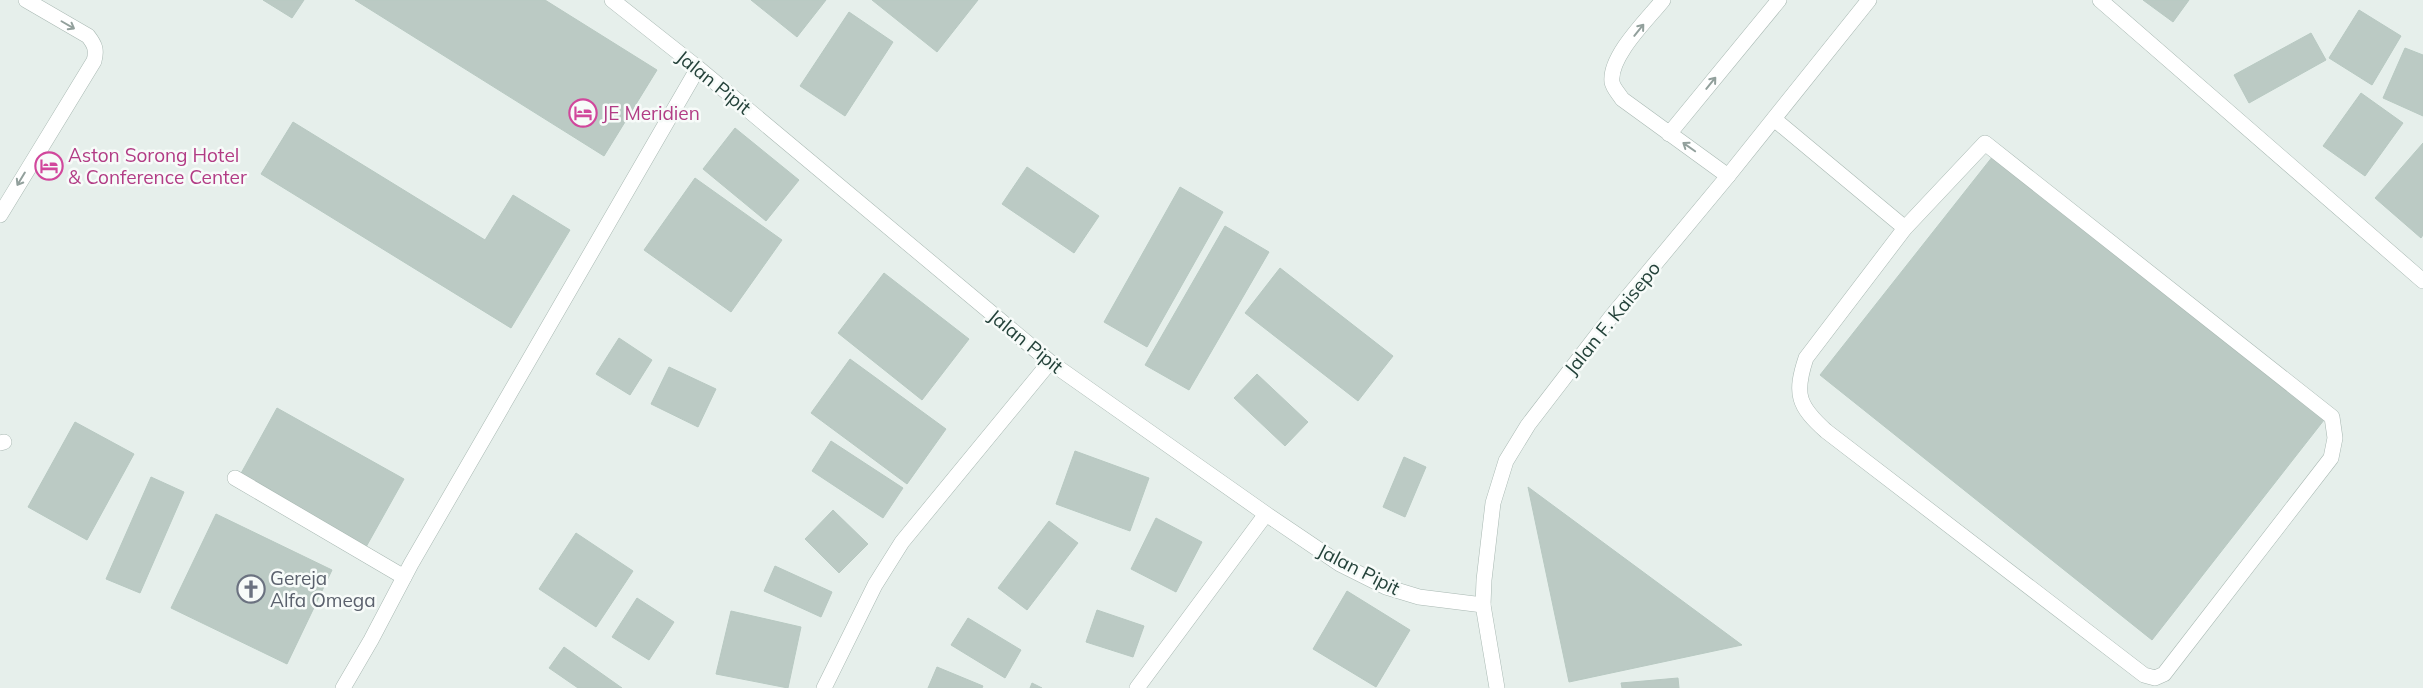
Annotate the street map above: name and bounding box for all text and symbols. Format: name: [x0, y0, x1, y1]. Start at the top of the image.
one-way arrow: [61, 20, 75, 30]
one-way arrow: [1633, 23, 1644, 36]
street label: Jalan Pipit: [672, 45, 756, 120]
one-way arrow: [1706, 76, 1717, 89]
hotel icon: JE Meridien: [568, 98, 598, 128]
place label: JE Meridien: [602, 101, 700, 125]
one-way arrow: [1683, 142, 1696, 153]
place label: Aston Sorong Hotel & Conference Center: [68, 143, 247, 189]
hotel icon: Aston Sorong Hotel & Conference Center: [34, 151, 64, 181]
one-way arrow: [16, 171, 26, 185]
street label: Jalan F. Kaisepo: [1559, 256, 1665, 380]
street label: Jalan Pipit: [984, 304, 1068, 379]
street label: Jalan Pipit: [1314, 538, 1404, 600]
place label: Gereja Alfa Omega: [270, 566, 376, 612]
church icon: Gereja Alfa Omega: [236, 574, 266, 604]

